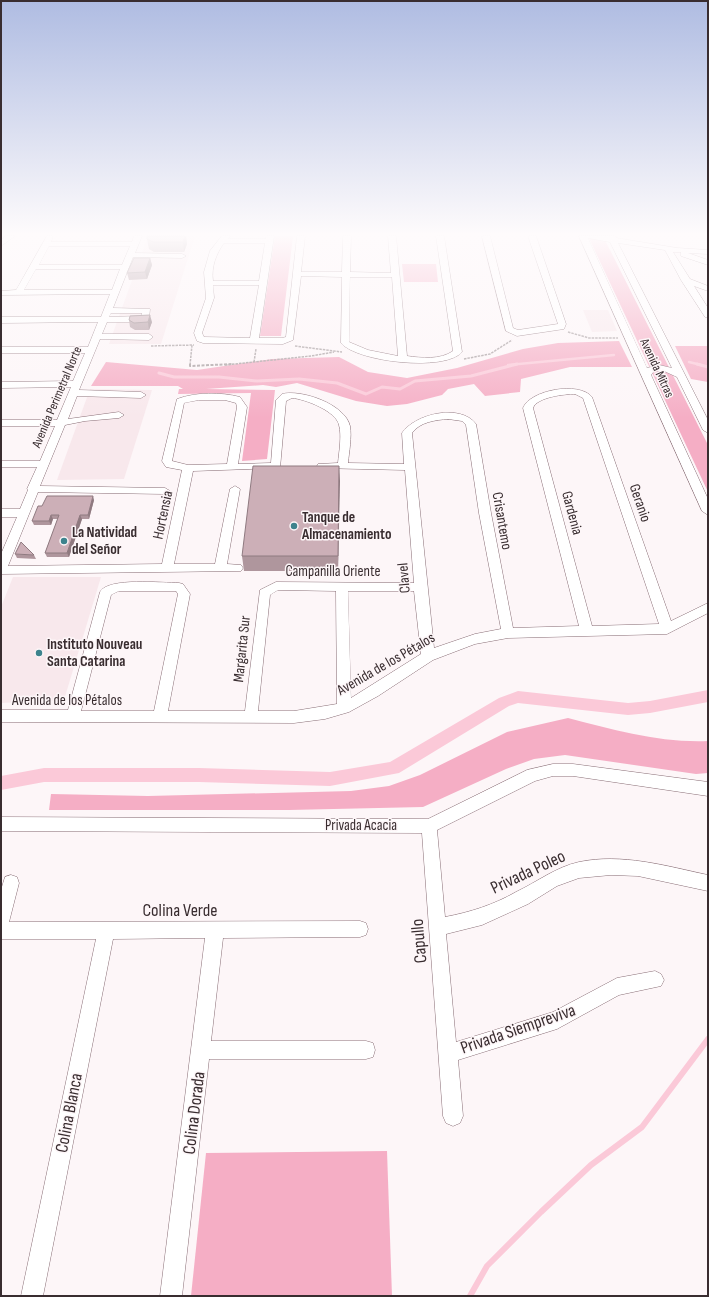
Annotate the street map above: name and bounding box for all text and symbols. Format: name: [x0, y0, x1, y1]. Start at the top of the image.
street label: Avenida Mitras: [636, 335, 678, 400]
street label: Avenida Perimetral Norte: [28, 344, 86, 451]
street label: Geranio: [625, 482, 655, 524]
street label: Hortensia: [149, 489, 177, 541]
street label: Gardenia: [557, 489, 587, 537]
street label: Crisantemo: [488, 491, 516, 551]
place label: Tanque de Almacenamiento: [301, 508, 391, 544]
marker: Tanque de Almacenamiento: [289, 521, 299, 531]
place label: La Natividad del Señor: [72, 523, 137, 559]
marker: La Natividad del Señor: [59, 536, 69, 546]
street label: Campanilla Oriente: [286, 562, 380, 581]
street label: Clavel: [393, 562, 415, 594]
street label: Margarita Sur: [229, 614, 255, 683]
street label: Avenida de los Pétalos: [333, 628, 438, 700]
place label: Instituto Nouveau Santa Catarina: [47, 635, 142, 671]
marker: Instituto Nouveau Santa Catarina: [34, 648, 44, 658]
street label: Avenida de los Pétalos: [11, 691, 122, 710]
street label: Privada Acacia: [325, 816, 397, 835]
street label: Privada Poleo: [487, 846, 569, 898]
street label: Colina Verde: [142, 900, 218, 921]
street label: Capullo: [407, 918, 431, 964]
street label: Privada Siempreviva: [458, 999, 578, 1059]
street label: Colina Dorada: [179, 1070, 209, 1156]
street label: Colina Blanca: [51, 1071, 87, 1155]

